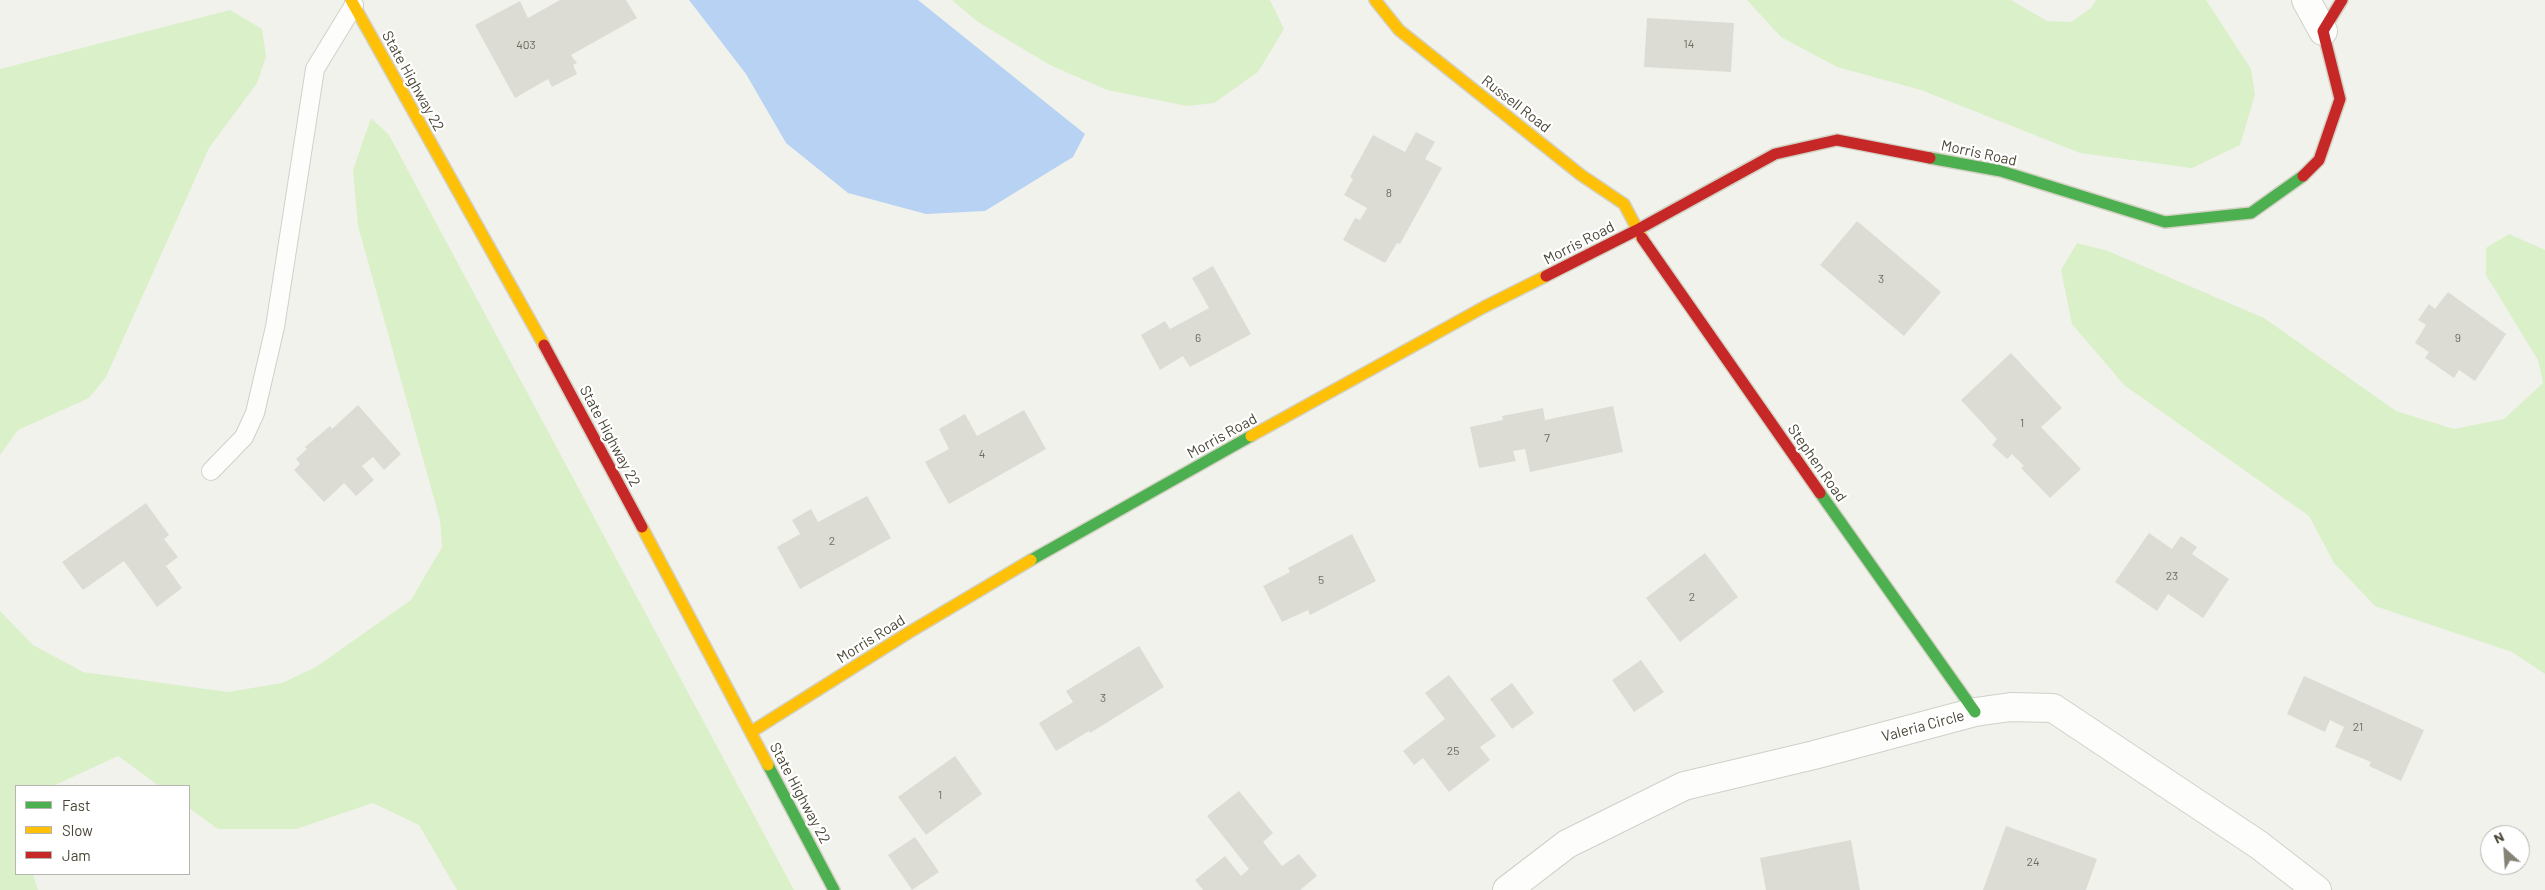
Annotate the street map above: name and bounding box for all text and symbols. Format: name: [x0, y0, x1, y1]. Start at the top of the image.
street label: State Highway 22: [378, 28, 448, 134]
house number: 14: [1684, 37, 1694, 51]
house number: 403: [516, 38, 536, 52]
street label: Russell Road: [1478, 72, 1554, 136]
street label: Morris Road: [1939, 136, 2019, 170]
house number: 8: [1386, 186, 1392, 200]
street label: Morris Road: [1541, 217, 1617, 269]
house number: 3: [1878, 272, 1884, 286]
house number: 6: [1195, 331, 1201, 345]
house number: 9: [2455, 331, 2461, 345]
street label: State Highway 22: [576, 382, 644, 490]
street label: Morris Road: [1184, 409, 1260, 463]
house number: 1: [2020, 416, 2024, 430]
street label: Stephen Road: [1784, 421, 1850, 505]
house number: 7: [1544, 431, 1550, 445]
house number: 4: [979, 447, 985, 461]
house number: 2: [829, 534, 835, 548]
house number: 23: [2166, 569, 2178, 583]
house number: 5: [1318, 573, 1324, 587]
house number: 2: [1689, 590, 1695, 604]
street label: Morris Road: [834, 611, 908, 667]
house number: 3: [1100, 691, 1106, 705]
street label: Valeria Circle: [1880, 706, 1966, 746]
house number: 21: [2353, 720, 2363, 734]
street label: State Highway 22: [766, 739, 834, 847]
house number: 25: [1447, 744, 1459, 758]
legend: [15, 785, 190, 875]
house number: 1: [938, 788, 942, 802]
text: Fast: [62, 796, 90, 814]
text: Slow: [62, 821, 93, 839]
north arrow: [2480, 825, 2530, 875]
text: N: [2491, 827, 2507, 847]
text: Jam: [62, 846, 91, 864]
house number: 24: [2026, 855, 2040, 869]

